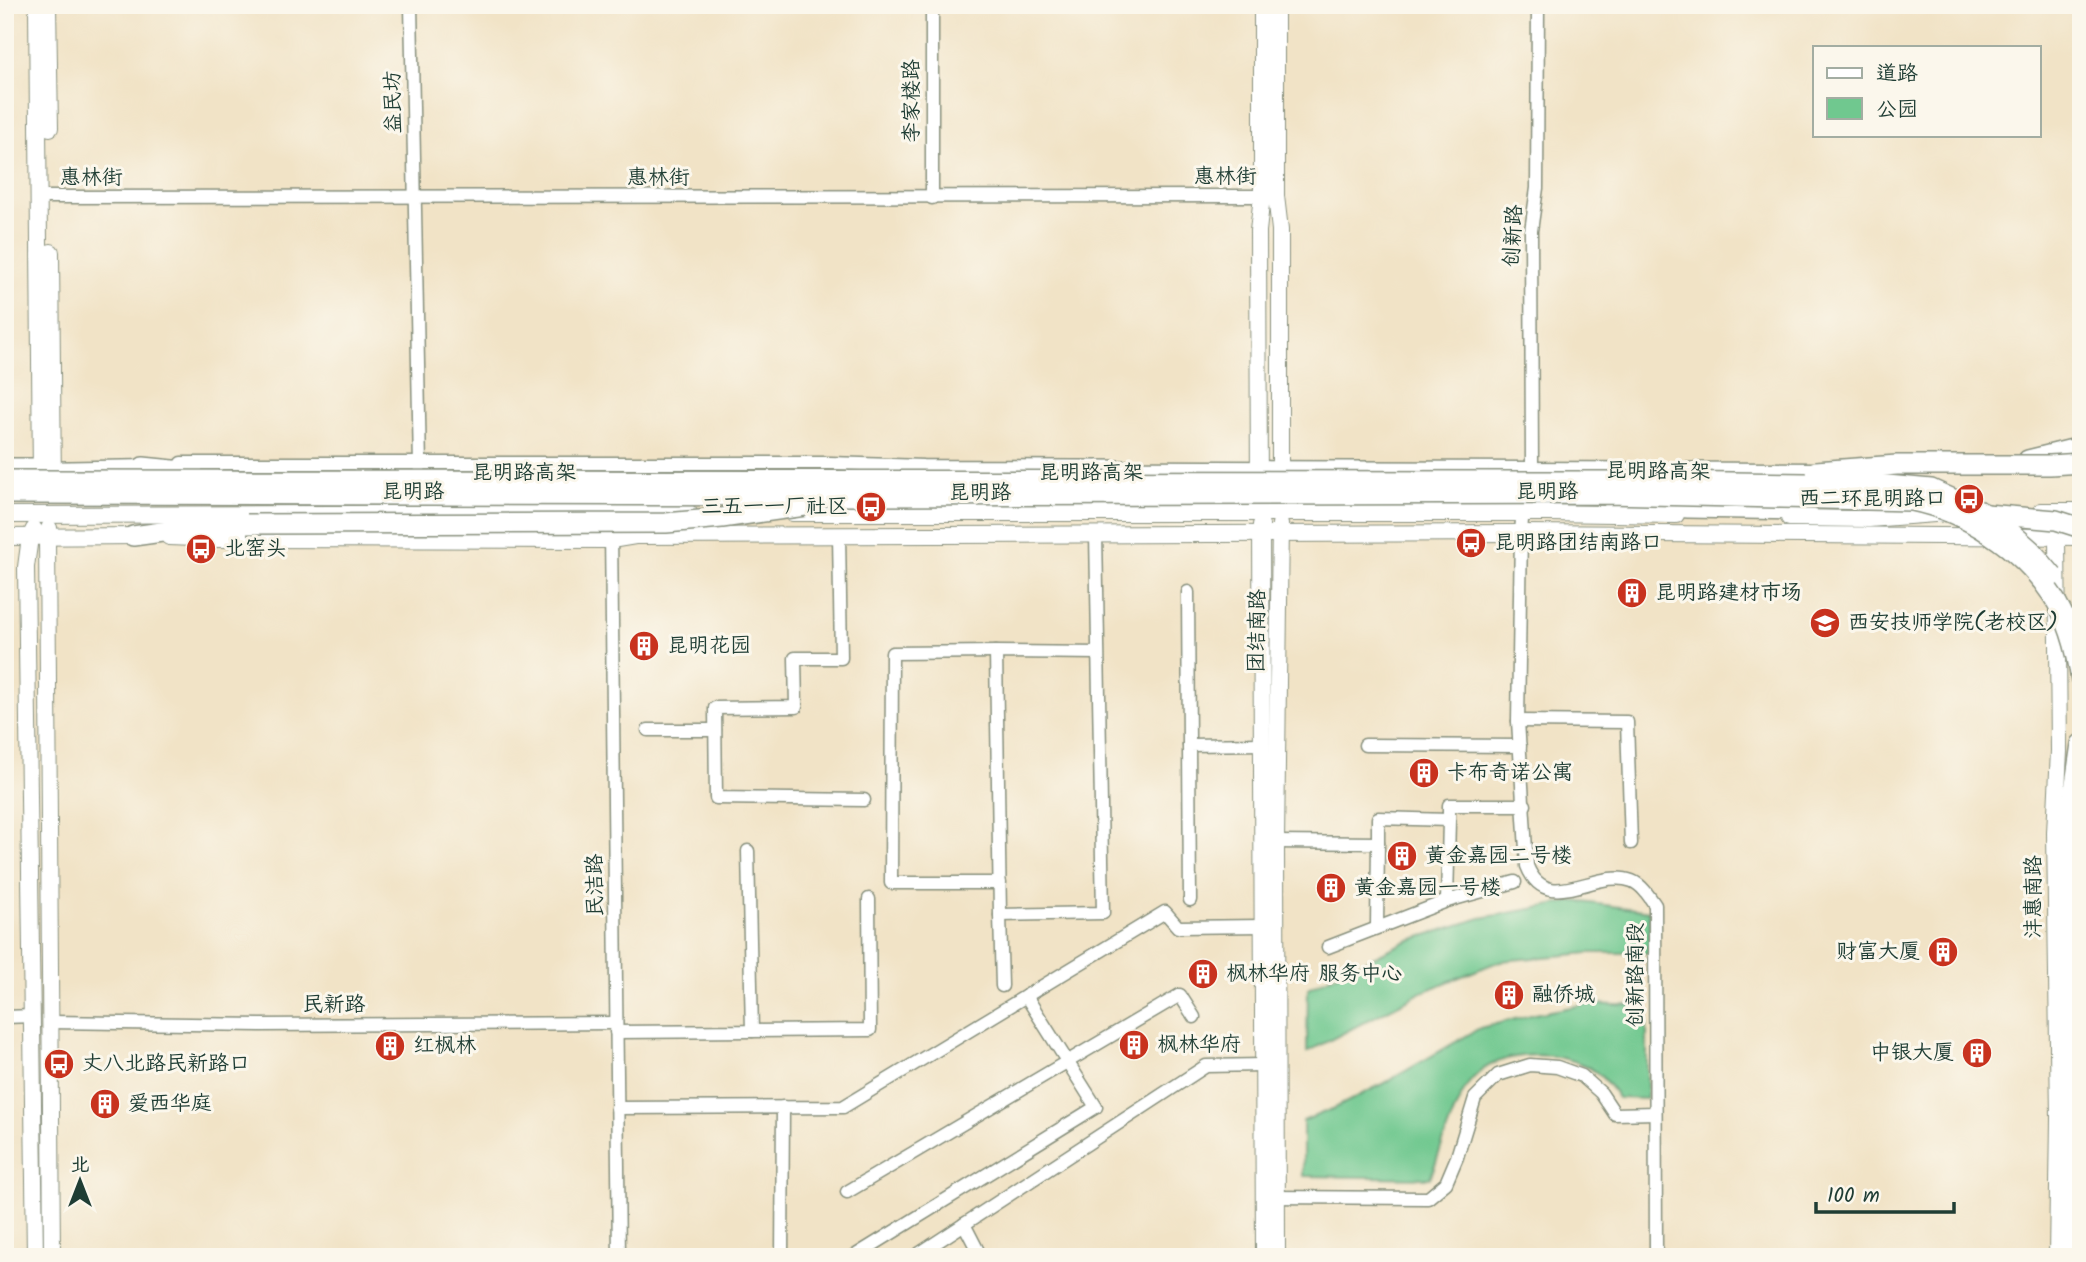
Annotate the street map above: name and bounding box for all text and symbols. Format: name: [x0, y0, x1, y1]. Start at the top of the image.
legend: [1813, 46, 2040, 136]
text: 道路: [1876, 58, 1918, 91]
street label: 李家楼路: [896, 59, 929, 143]
street label: 益民坊: [377, 70, 411, 134]
text: 公园: [1876, 94, 1918, 127]
street label: 惠林街: [1194, 161, 1257, 194]
street label: 惠林街: [60, 162, 123, 195]
street label: 惠林街: [627, 162, 690, 195]
street label: 创新路: [1496, 204, 1532, 268]
street label: 昆明路高架: [1605, 455, 1711, 489]
street label: 昆明路高架: [472, 457, 577, 490]
street label: 昆明路高架: [1039, 457, 1144, 490]
street label: 昆明路: [382, 476, 445, 509]
street label: 昆明路: [1516, 476, 1579, 509]
street label: 昆明路: [949, 477, 1012, 510]
bus stop icon: 西二环昆明路口: [1952, 482, 1986, 516]
place label: 西二环昆明路口: [1799, 483, 1946, 516]
bus stop icon: 三五一一厂社区: [854, 490, 888, 524]
place label: 三五一一厂社区: [701, 491, 848, 524]
bus stop icon: 昆明路团结南路口: [1454, 526, 1488, 560]
place label: 昆明路团结南路口: [1494, 527, 1662, 560]
bus stop icon: 北窑头: [184, 532, 218, 566]
place label: 北窑头: [224, 533, 287, 566]
building icon: 昆明路建材市场: [1615, 576, 1649, 610]
place label: 昆明路建材市场: [1655, 577, 1802, 610]
street label: 团结南路: [1241, 589, 1275, 673]
school or university icon: 西安技师学院(老校区): [1808, 606, 1842, 640]
place label: 西安技师学院(老校区): [1848, 607, 2058, 640]
building icon: 昆明花园: [627, 629, 661, 663]
place label: 昆明花园: [667, 630, 751, 663]
building icon: 卡布奇诺公寓: [1407, 756, 1441, 790]
place label: 卡布奇诺公寓: [1447, 757, 1573, 790]
building icon: 黄金嘉园二号楼: [1385, 839, 1419, 873]
place label: 黄金嘉园二号楼: [1425, 840, 1572, 873]
street label: 民洁路: [579, 853, 613, 917]
street label: 沣惠南路: [2018, 855, 2051, 939]
building icon: 黄金嘉园一号楼: [1314, 871, 1348, 905]
place label: 黄金嘉园一号楼: [1354, 872, 1501, 905]
street label: 创新路南段: [1620, 923, 1653, 1028]
building icon: 财富大厦: [1926, 935, 1960, 969]
place label: 财富大厦: [1836, 936, 1920, 969]
building icon: 枫林华府 服务中心: [1186, 957, 1220, 991]
place label: 枫林华府 服务中心: [1226, 958, 1402, 991]
building icon: 融侨城: [1492, 978, 1526, 1012]
place label: 融侨城: [1532, 979, 1595, 1012]
street label: 民新路: [303, 989, 366, 1022]
building icon: 枫林华府: [1117, 1028, 1151, 1062]
building icon: 红枫林: [373, 1029, 407, 1063]
place label: 枫林华府: [1157, 1029, 1241, 1062]
place label: 红枫林: [413, 1030, 476, 1063]
building icon: 中银大厦: [1960, 1036, 1994, 1070]
place label: 中银大厦: [1870, 1037, 1954, 1070]
bus stop icon: 丈八北路民新路口: [42, 1047, 76, 1081]
place label: 丈八北路民新路口: [82, 1048, 250, 1081]
building icon: 爱西华庭: [88, 1087, 122, 1121]
place label: 爱西华庭: [128, 1088, 212, 1121]
north arrow: [46, 1146, 116, 1216]
text: 北: [70, 1151, 90, 1181]
scale bar: [1816, 1171, 1955, 1215]
text: 100 m: [1827, 1180, 1880, 1213]

